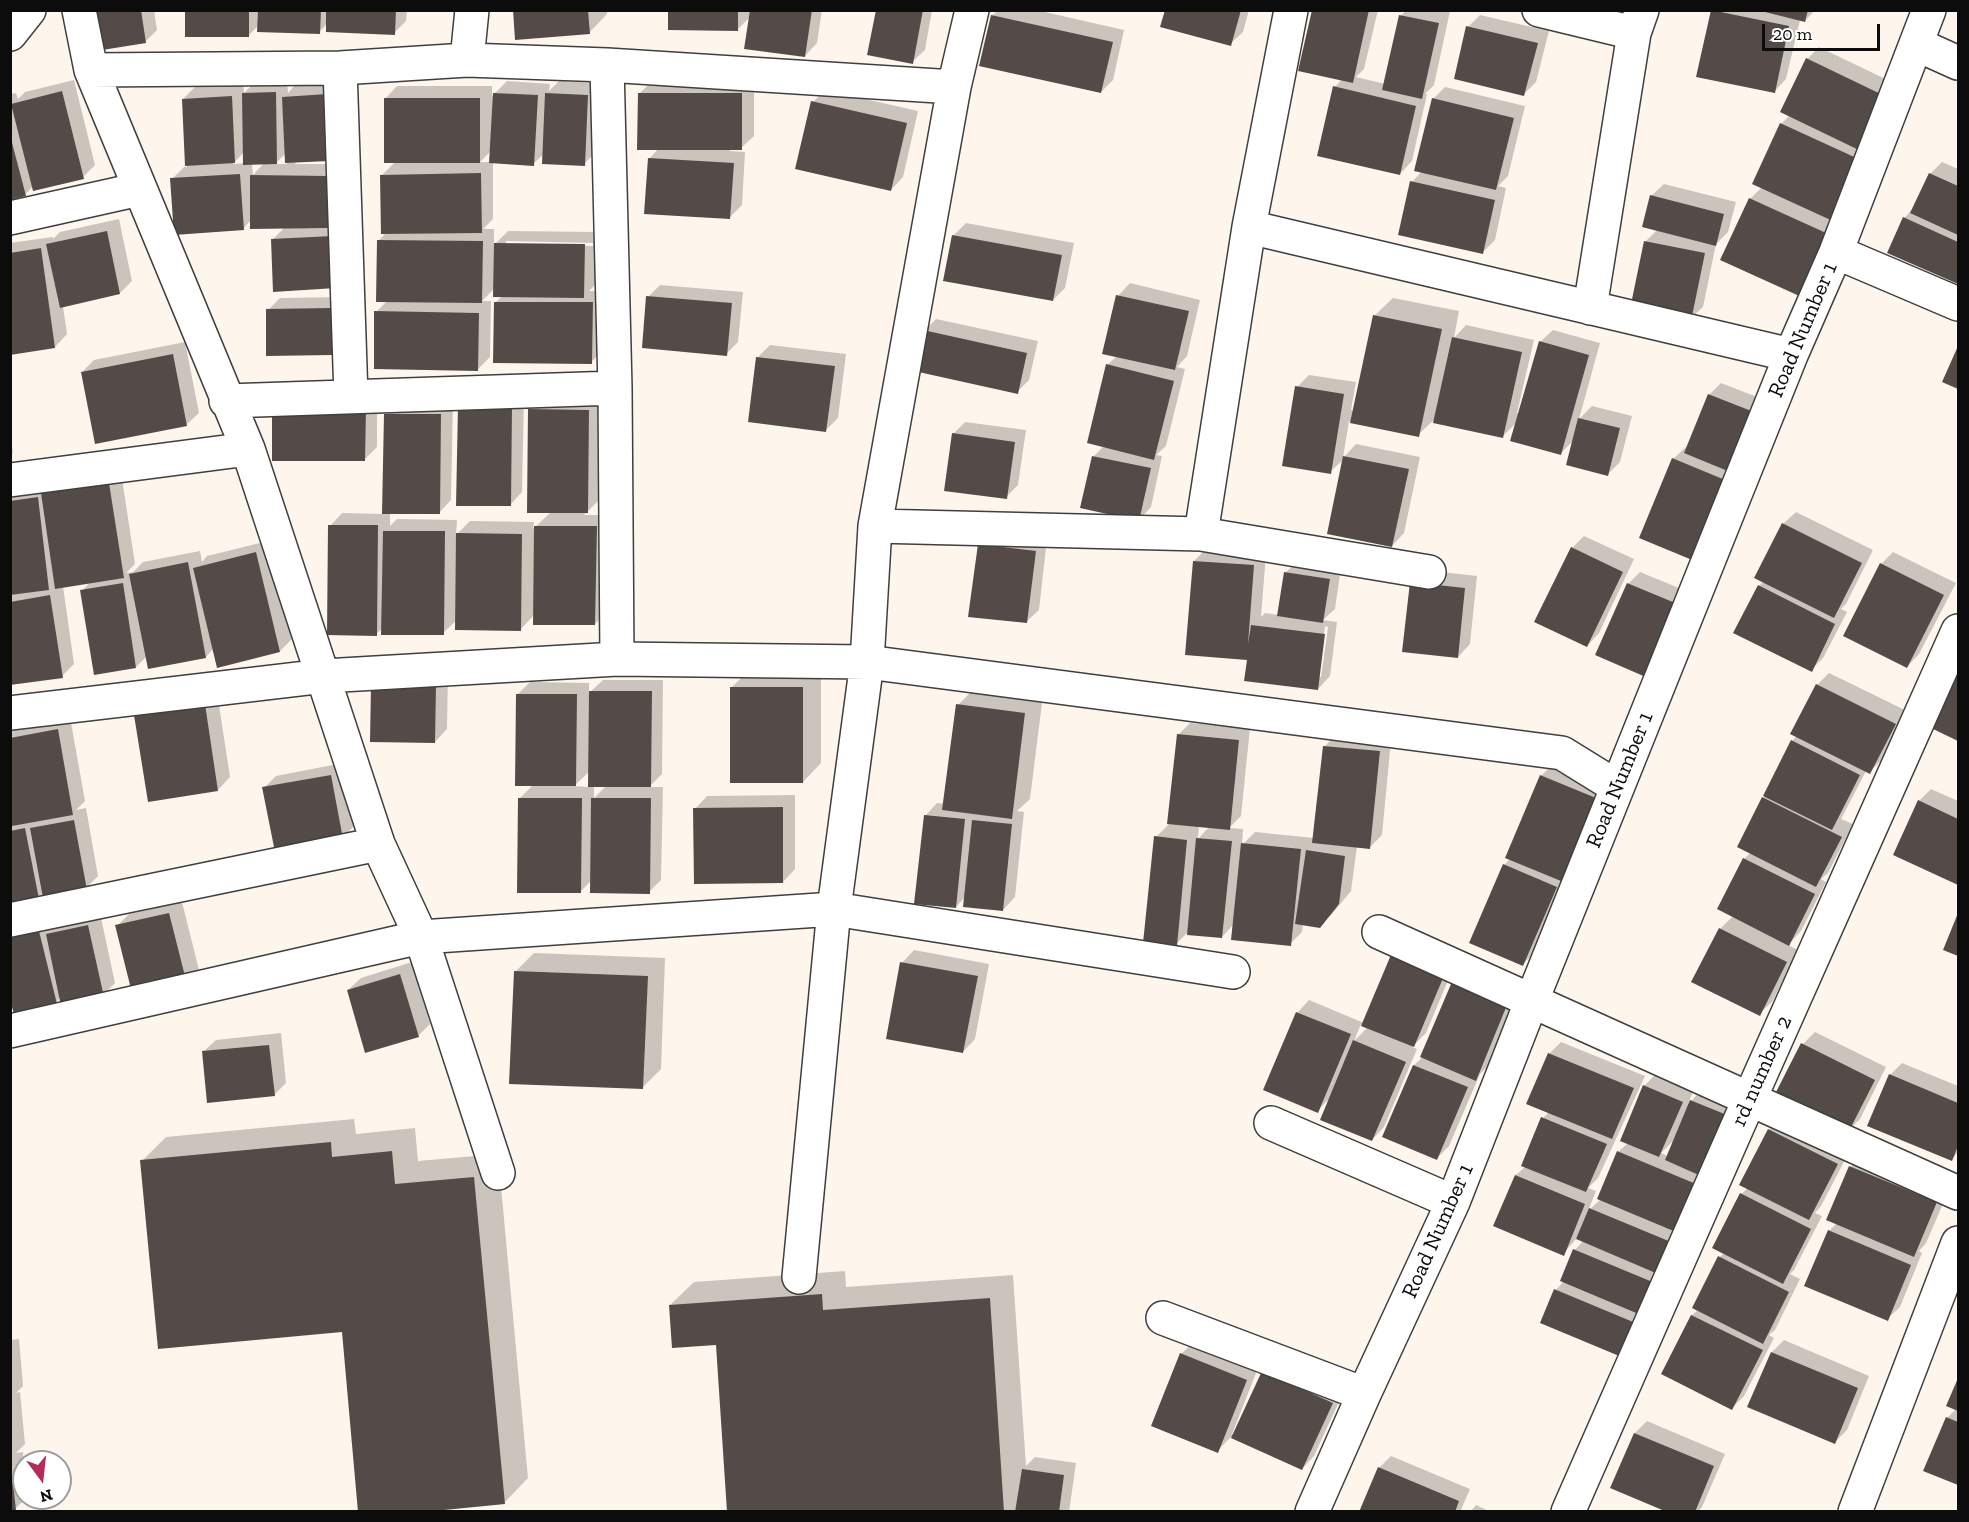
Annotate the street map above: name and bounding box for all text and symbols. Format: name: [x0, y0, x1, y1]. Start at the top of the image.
scale bar: [1765, 12, 1884, 50]
text: 20 m: [1773, 23, 1812, 45]
street label: Road Number 1: [1763, 258, 1843, 402]
street label: Road Number 1: [1581, 708, 1659, 852]
street label: rd number 2: [1726, 1012, 1798, 1130]
street label: Road Number 1: [1397, 1160, 1479, 1302]
north arrow: [12, 1450, 72, 1510]
text: N: [38, 1485, 55, 1507]

